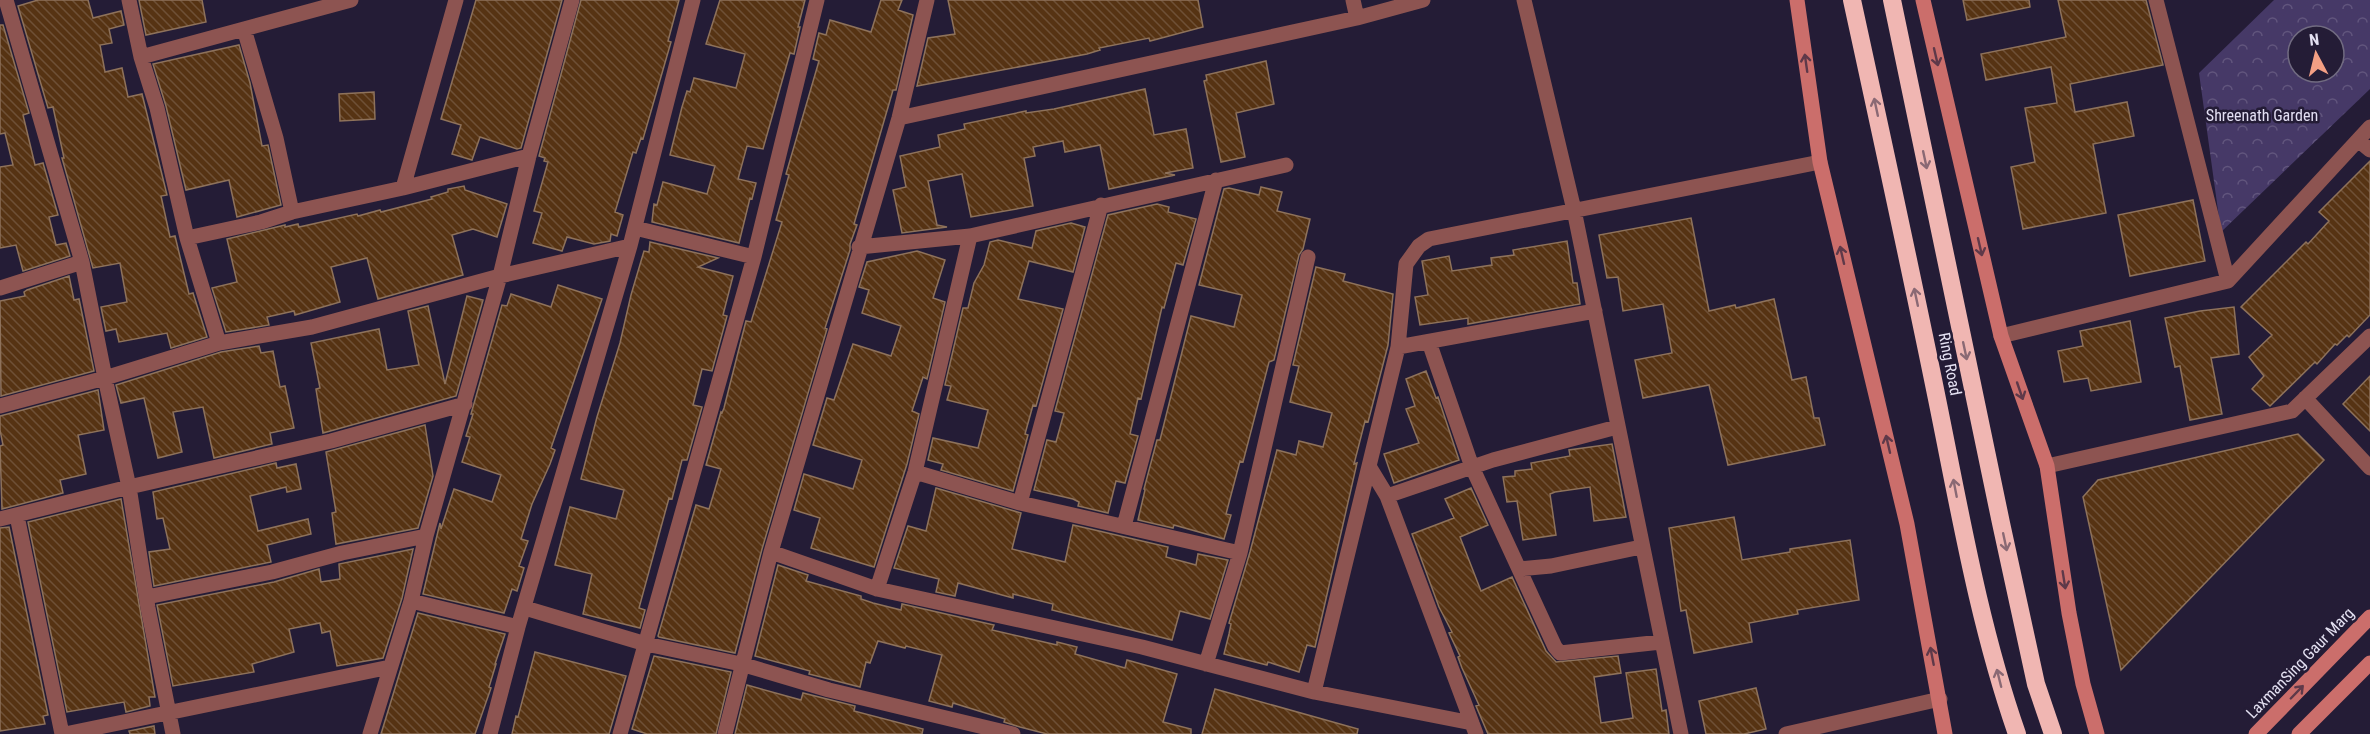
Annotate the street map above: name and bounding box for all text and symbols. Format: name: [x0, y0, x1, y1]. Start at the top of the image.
north arrow: [2286, 24, 2346, 84]
text: N: [2308, 30, 2320, 50]
one-way arrow: [1931, 47, 1943, 66]
one-way arrow: [1800, 54, 1811, 74]
one-way arrow: [1869, 97, 1881, 116]
park label: Shreenath Garden: [2206, 106, 2318, 125]
one-way arrow: [1920, 150, 1932, 169]
one-way arrow: [1975, 237, 1987, 256]
one-way arrow: [1836, 245, 1848, 264]
one-way arrow: [1910, 288, 1922, 307]
street label: Ring Road: [1935, 331, 1965, 397]
one-way arrow: [1960, 341, 1971, 360]
one-way arrow: [2016, 381, 2027, 400]
one-way arrow: [1881, 435, 1893, 454]
one-way arrow: [1949, 479, 1960, 499]
one-way arrow: [2000, 532, 2011, 551]
one-way arrow: [2059, 569, 2070, 589]
street label: LaxmanSing Gaur Marg: [2242, 604, 2358, 722]
one-way arrow: [1926, 646, 1937, 666]
one-way arrow: [1992, 669, 2004, 688]
one-way arrow: [2290, 685, 2304, 700]

